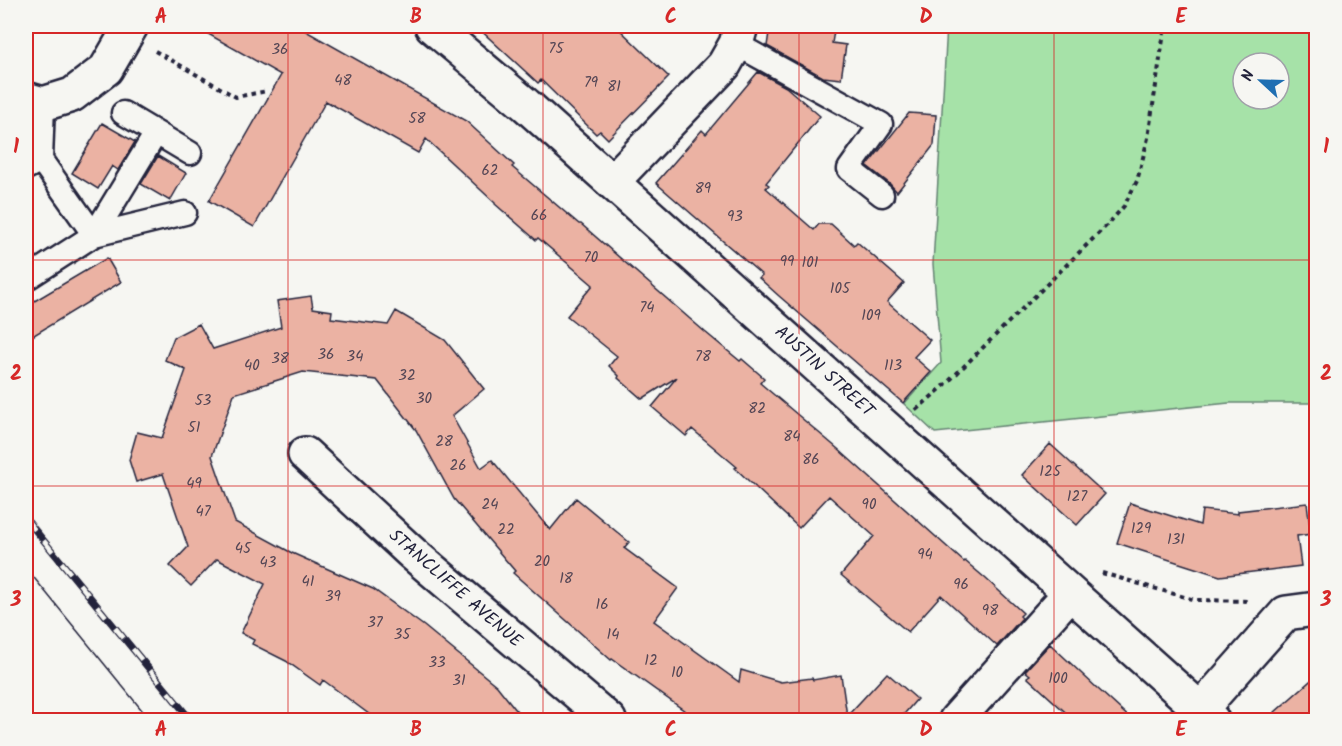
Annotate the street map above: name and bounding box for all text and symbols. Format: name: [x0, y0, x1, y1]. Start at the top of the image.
text: A: [155, 2, 167, 34]
text: B: [410, 2, 422, 34]
text: C: [665, 2, 677, 34]
text: D: [919, 2, 933, 34]
text: E: [1175, 2, 1187, 34]
house number: 75: [549, 37, 564, 61]
house number: 36: [272, 38, 288, 62]
north arrow: [1231, 51, 1291, 111]
text: N: [1235, 67, 1262, 85]
house number: 48: [334, 69, 353, 93]
house number: 79: [584, 71, 599, 95]
house number: 81: [607, 75, 621, 99]
house number: 58: [408, 107, 427, 131]
text: 1: [13, 132, 19, 164]
text: 1: [1323, 132, 1329, 164]
house number: 62: [481, 159, 499, 183]
house number: 89: [695, 177, 712, 201]
house number: 66: [531, 204, 547, 228]
house number: 93: [727, 205, 743, 229]
house number: 70: [584, 246, 599, 270]
house number: 99: [780, 250, 795, 274]
house number: 101: [802, 251, 819, 275]
house number: 105: [830, 277, 851, 301]
house number: 74: [639, 296, 655, 320]
house number: 109: [861, 304, 881, 328]
street label: AUSTIN STREET: [767, 319, 882, 426]
house number: 36: [318, 343, 334, 367]
house number: 34: [347, 345, 363, 369]
house number: 78: [695, 345, 712, 369]
house number: 38: [271, 347, 290, 371]
house number: 40: [244, 354, 260, 378]
house number: 113: [884, 354, 902, 378]
text: 2: [10, 359, 22, 391]
text: 2: [1320, 359, 1332, 391]
house number: 32: [398, 364, 416, 388]
house number: 30: [416, 387, 433, 411]
house number: 53: [195, 389, 212, 413]
house number: 82: [748, 397, 766, 421]
house number: 51: [188, 416, 201, 440]
house number: 84: [783, 425, 801, 449]
house number: 28: [435, 430, 454, 454]
house number: 86: [802, 448, 820, 472]
house number: 26: [449, 454, 467, 478]
house number: 125: [1039, 460, 1062, 484]
house number: 49: [186, 472, 202, 496]
house number: 127: [1067, 485, 1088, 509]
house number: 24: [482, 493, 498, 517]
house number: 90: [862, 493, 877, 517]
house number: 47: [195, 500, 212, 524]
house number: 129: [1131, 517, 1152, 541]
house number: 22: [497, 518, 515, 542]
street label: STANCLIFFE AVENUE: [381, 522, 529, 656]
house number: 131: [1167, 528, 1185, 552]
house number: 45: [235, 537, 252, 561]
house number: 94: [917, 543, 933, 567]
house number: 20: [534, 550, 551, 574]
house number: 43: [260, 551, 277, 575]
house number: 18: [559, 567, 574, 591]
house number: 41: [302, 570, 315, 594]
house number: 96: [953, 573, 969, 597]
text: 3: [10, 585, 22, 617]
house number: 39: [325, 585, 342, 609]
text: 3: [1320, 585, 1332, 617]
house number: 16: [595, 593, 609, 617]
house number: 98: [982, 599, 999, 623]
house number: 37: [367, 611, 384, 635]
house number: 35: [394, 623, 411, 647]
house number: 14: [607, 623, 619, 647]
house number: 12: [644, 649, 658, 673]
house number: 33: [428, 651, 446, 675]
house number: 10: [671, 661, 684, 685]
house number: 100: [1048, 667, 1068, 691]
house number: 31: [452, 669, 466, 693]
text: A: [155, 715, 167, 746]
text: B: [410, 715, 422, 746]
text: C: [665, 715, 677, 746]
text: D: [919, 715, 933, 746]
text: E: [1175, 715, 1187, 746]

